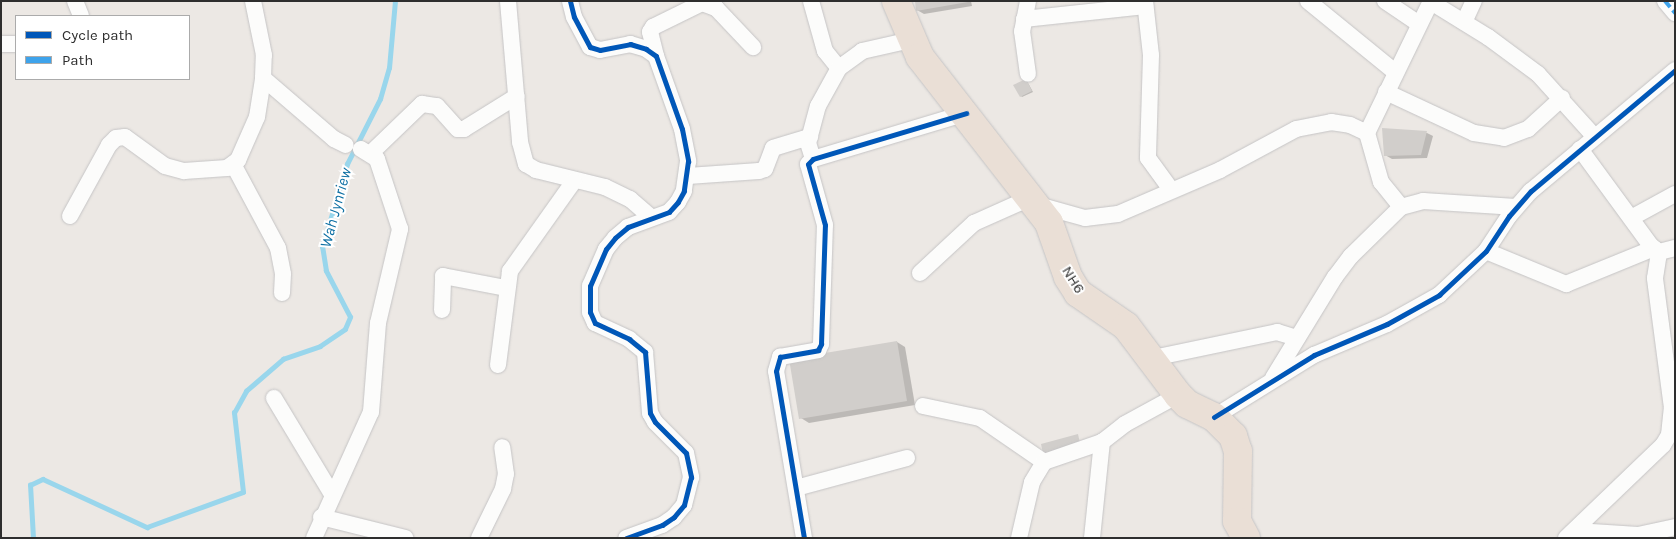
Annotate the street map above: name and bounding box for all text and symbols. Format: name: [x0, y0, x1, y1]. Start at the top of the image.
legend: [15, 15, 190, 80]
text: Cycle path: [62, 26, 133, 44]
text: Path: [62, 51, 93, 69]
water label: Wah Jynriew: [316, 166, 356, 250]
street label: NH6: [1058, 263, 1088, 297]

